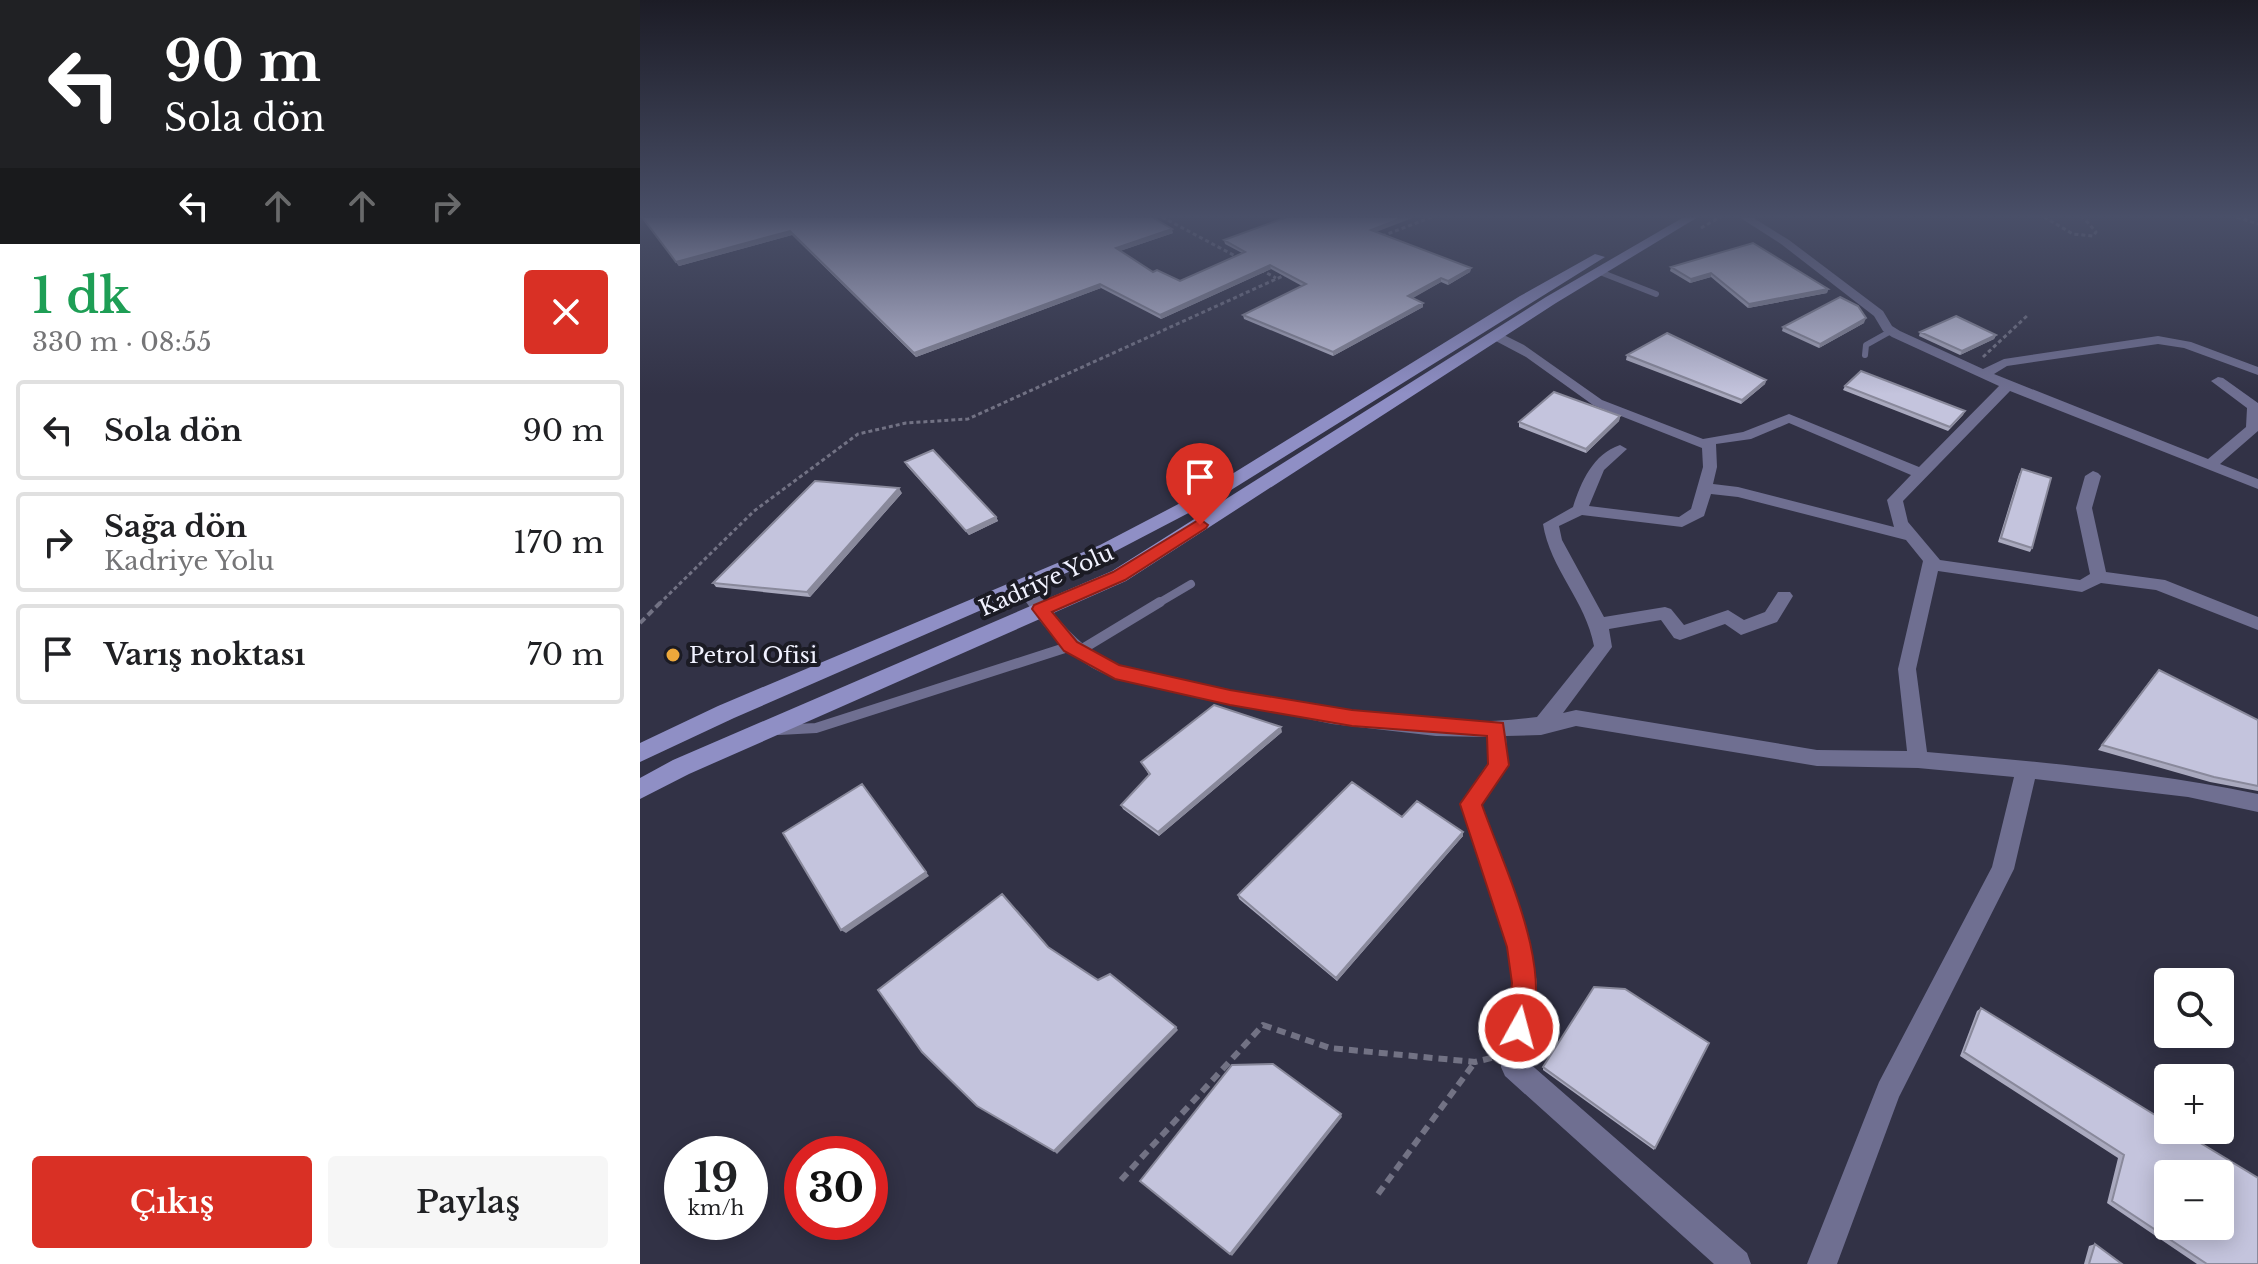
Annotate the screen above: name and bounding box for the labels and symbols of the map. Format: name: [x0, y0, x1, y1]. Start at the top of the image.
pin: [1166, 443, 1234, 525]
street label: Kadriye Yolu: [975, 539, 1118, 622]
place label: Petrol Ofisi: [689, 642, 818, 669]
marker: Petrol Ofisi: [664, 646, 682, 664]
position arrow: [1477, 986, 1561, 1070]
speed limit sign: 30: [784, 1136, 888, 1240]

